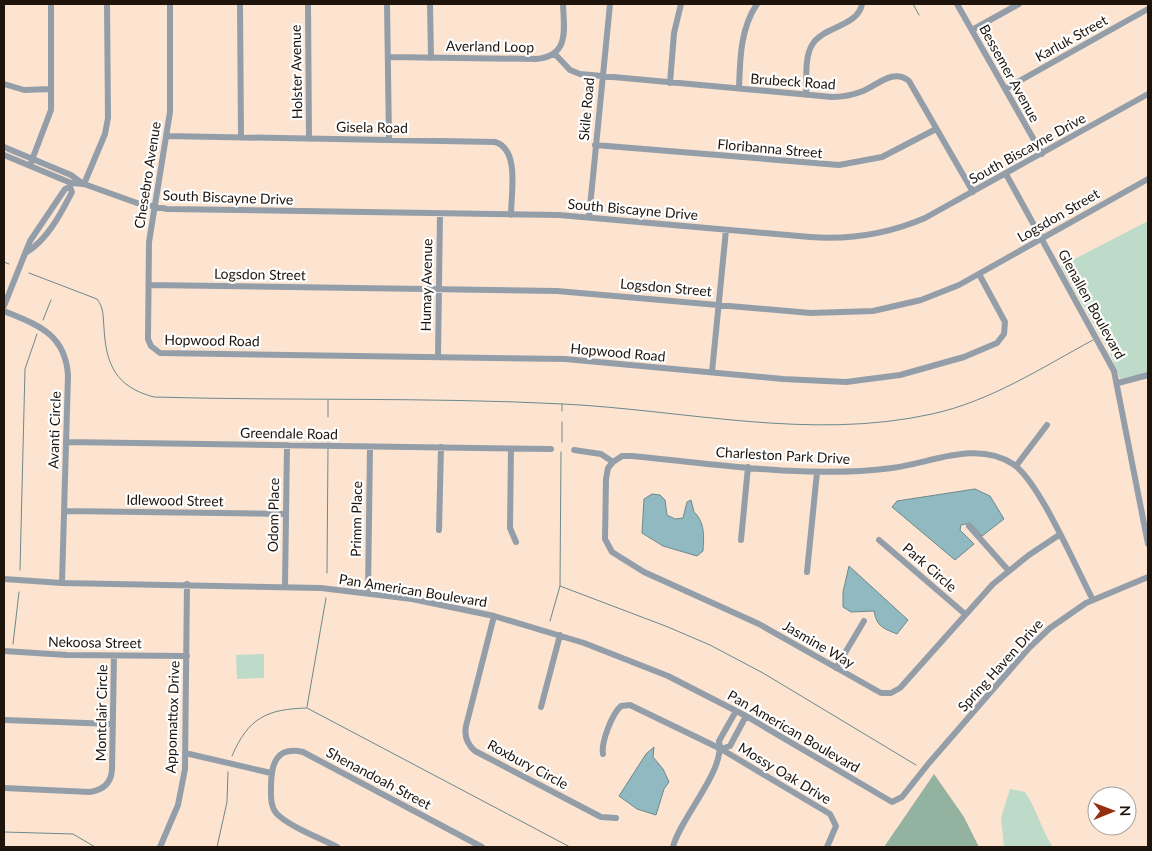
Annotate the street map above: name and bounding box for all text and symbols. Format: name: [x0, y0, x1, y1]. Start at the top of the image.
street label: Karluk Street: [1032, 11, 1110, 65]
street label: Bessemer Avenue: [976, 21, 1044, 125]
street label: Holster Avenue: [287, 25, 305, 119]
street label: Averland Loop: [446, 37, 534, 55]
street label: Brubeck Road: [750, 70, 836, 92]
street label: Skile Road: [575, 77, 597, 141]
street label: South Biscayne Drive: [966, 109, 1088, 187]
street label: Gisela Road: [336, 118, 408, 136]
street label: Chesebro Avenue: [130, 120, 164, 230]
street label: Floribanna Street: [717, 135, 823, 161]
street label: Logsdon Street: [1014, 185, 1102, 245]
street label: South Biscayne Drive: [162, 186, 294, 208]
street label: South Biscayne Drive: [567, 195, 699, 223]
street label: Humay Avenue: [417, 238, 435, 332]
street label: Glenallen Boulevard: [1055, 246, 1129, 362]
street label: Logsdon Street: [214, 265, 306, 283]
street label: Logsdon Street: [619, 275, 713, 299]
street label: Hopwood Road: [164, 331, 260, 349]
street label: Hopwood Road: [570, 339, 666, 365]
street label: Avanti Circle: [44, 391, 64, 469]
street label: Greendale Road: [240, 424, 338, 442]
street label: Charleston Park Drive: [715, 443, 851, 467]
street label: Odom Place: [264, 478, 282, 552]
street label: Primm Place: [347, 481, 365, 557]
street label: Idlewood Street: [126, 491, 224, 509]
street label: Park Circle: [900, 539, 960, 595]
street label: Pan American Boulevard: [338, 570, 488, 610]
street label: Spring Haven Drive: [954, 615, 1046, 715]
street label: Jasmine Way: [780, 617, 858, 672]
street label: Nekoosa Street: [48, 633, 142, 651]
street label: Appomattox Drive: [162, 660, 182, 774]
street label: Montclair Circle: [92, 664, 110, 762]
street label: Pan American Boulevard: [725, 686, 863, 776]
street label: Roxbury Circle: [485, 736, 571, 792]
street label: Mossy Oak Drive: [736, 739, 834, 807]
street label: Shenandoah Street: [324, 743, 434, 813]
north arrow: [1087, 786, 1137, 836]
text: N: [1117, 805, 1134, 816]

